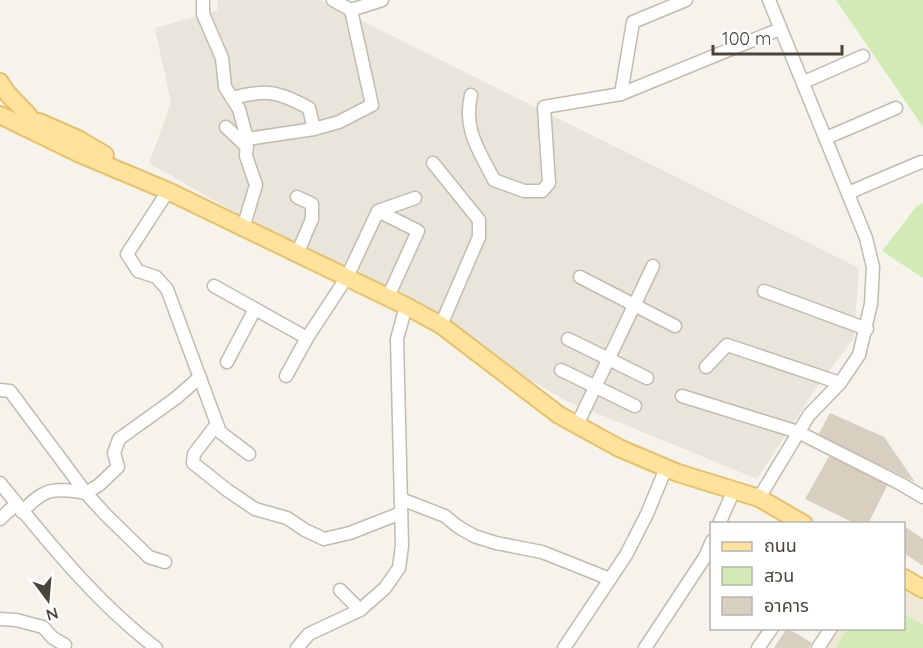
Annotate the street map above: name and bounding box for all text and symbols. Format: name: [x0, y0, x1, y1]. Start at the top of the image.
scale bar: [713, 18, 842, 56]
text: 100 m: [722, 27, 771, 50]
legend: [710, 522, 905, 630]
text: ถนน: [764, 534, 797, 557]
text: สวน: [764, 564, 794, 587]
north arrow: [18, 570, 78, 630]
text: อาคาร: [764, 594, 809, 617]
text: N: [44, 603, 61, 626]

